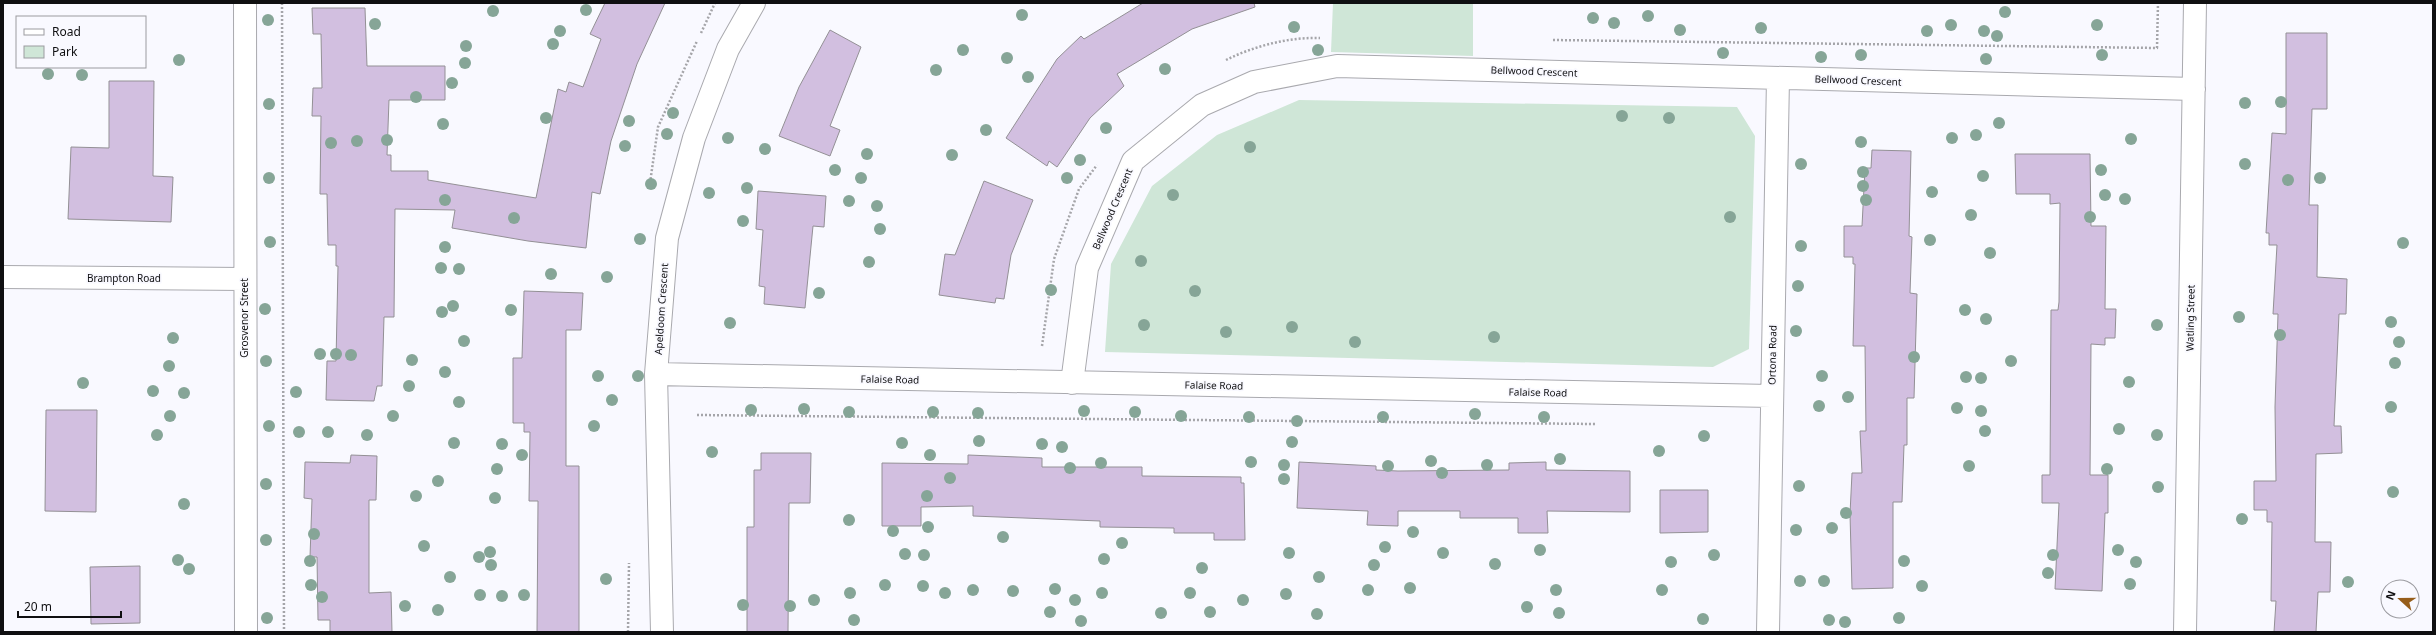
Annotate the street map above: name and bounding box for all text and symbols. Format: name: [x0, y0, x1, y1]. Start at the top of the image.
legend: [16, 16, 146, 68]
text: Road: [52, 23, 81, 40]
text: Park: [52, 43, 78, 60]
street label: Bellwood Crescent: [1490, 62, 1578, 80]
street label: Bellwood Crescent: [1814, 71, 1902, 89]
street label: Bellwood Crescent: [1089, 166, 1136, 252]
street label: Apeldoom Crescent: [651, 262, 671, 355]
street label: Brampton Road: [87, 271, 161, 285]
street label: Grosvenor Street: [237, 278, 251, 358]
street label: Watling Street: [2182, 284, 2198, 351]
street label: Ortona Road: [1764, 325, 1780, 385]
street label: Falaise Road: [861, 371, 919, 387]
street label: Falaise Road: [1185, 377, 1243, 393]
street label: Falaise Road: [1509, 384, 1567, 400]
north arrow: [2380, 579, 2420, 619]
text: N: [2382, 588, 2399, 602]
scale bar: [18, 593, 121, 619]
text: 20 m: [24, 598, 52, 615]

